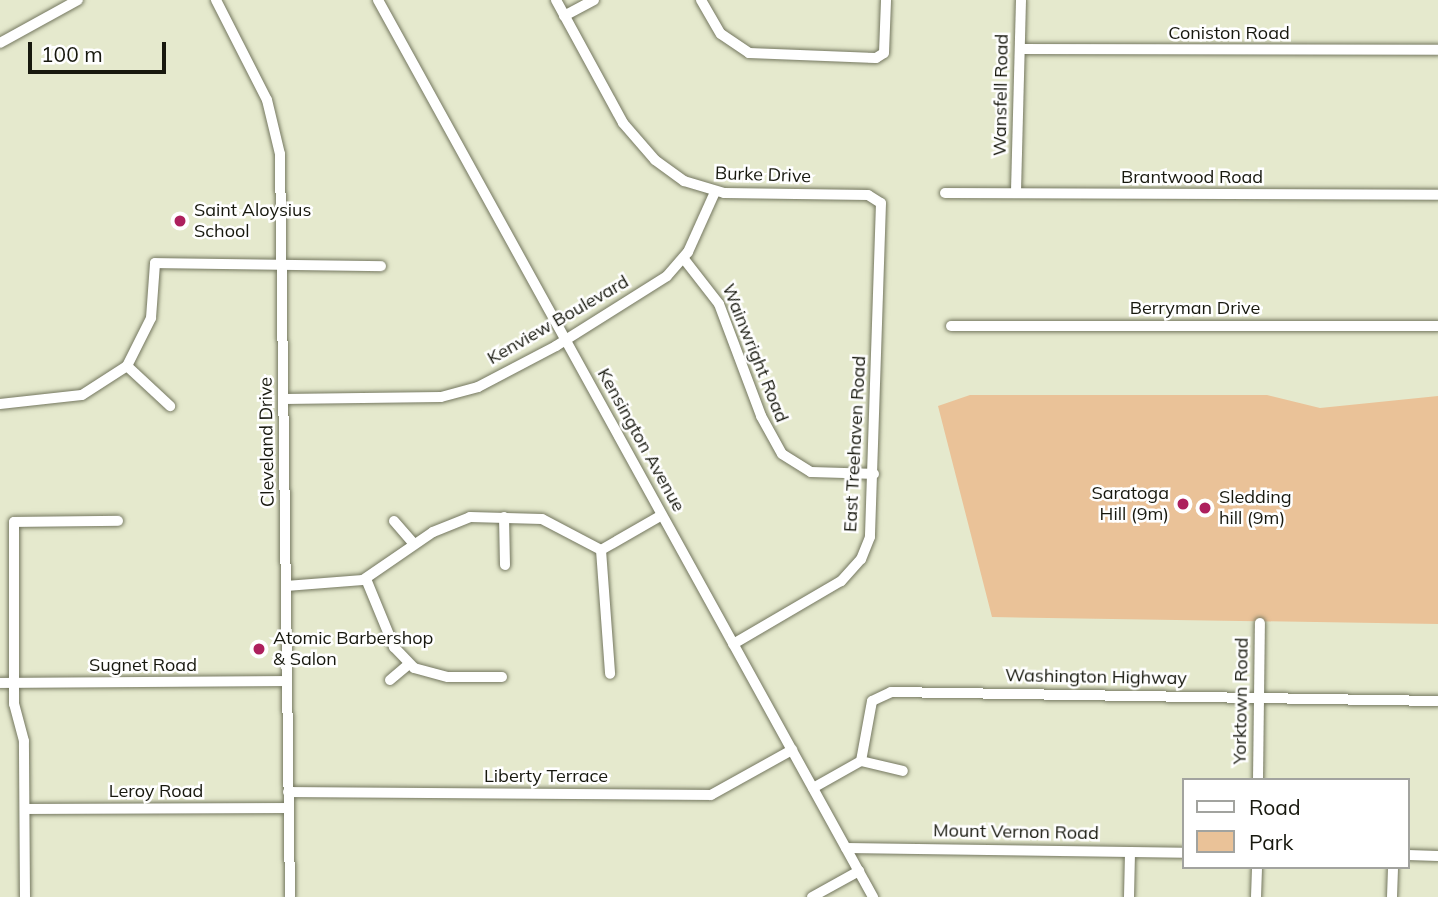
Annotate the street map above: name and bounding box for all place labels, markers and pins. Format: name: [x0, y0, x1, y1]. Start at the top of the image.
place label: Saint Aloysius School: [194, 200, 311, 242]
marker: Saint Aloysius School: [172, 213, 188, 229]
place label: Saratoga Hill (9m): [1092, 483, 1169, 526]
place label: Sledding hill (9m): [1219, 487, 1292, 530]
marker: Saratoga Hill (9m): [1175, 496, 1191, 512]
marker: Sledding hill (9m): [1197, 500, 1213, 516]
place label: Atomic Barbershop & Salon: [273, 628, 433, 670]
marker: Atomic Barbershop & Salon: [251, 641, 267, 657]

